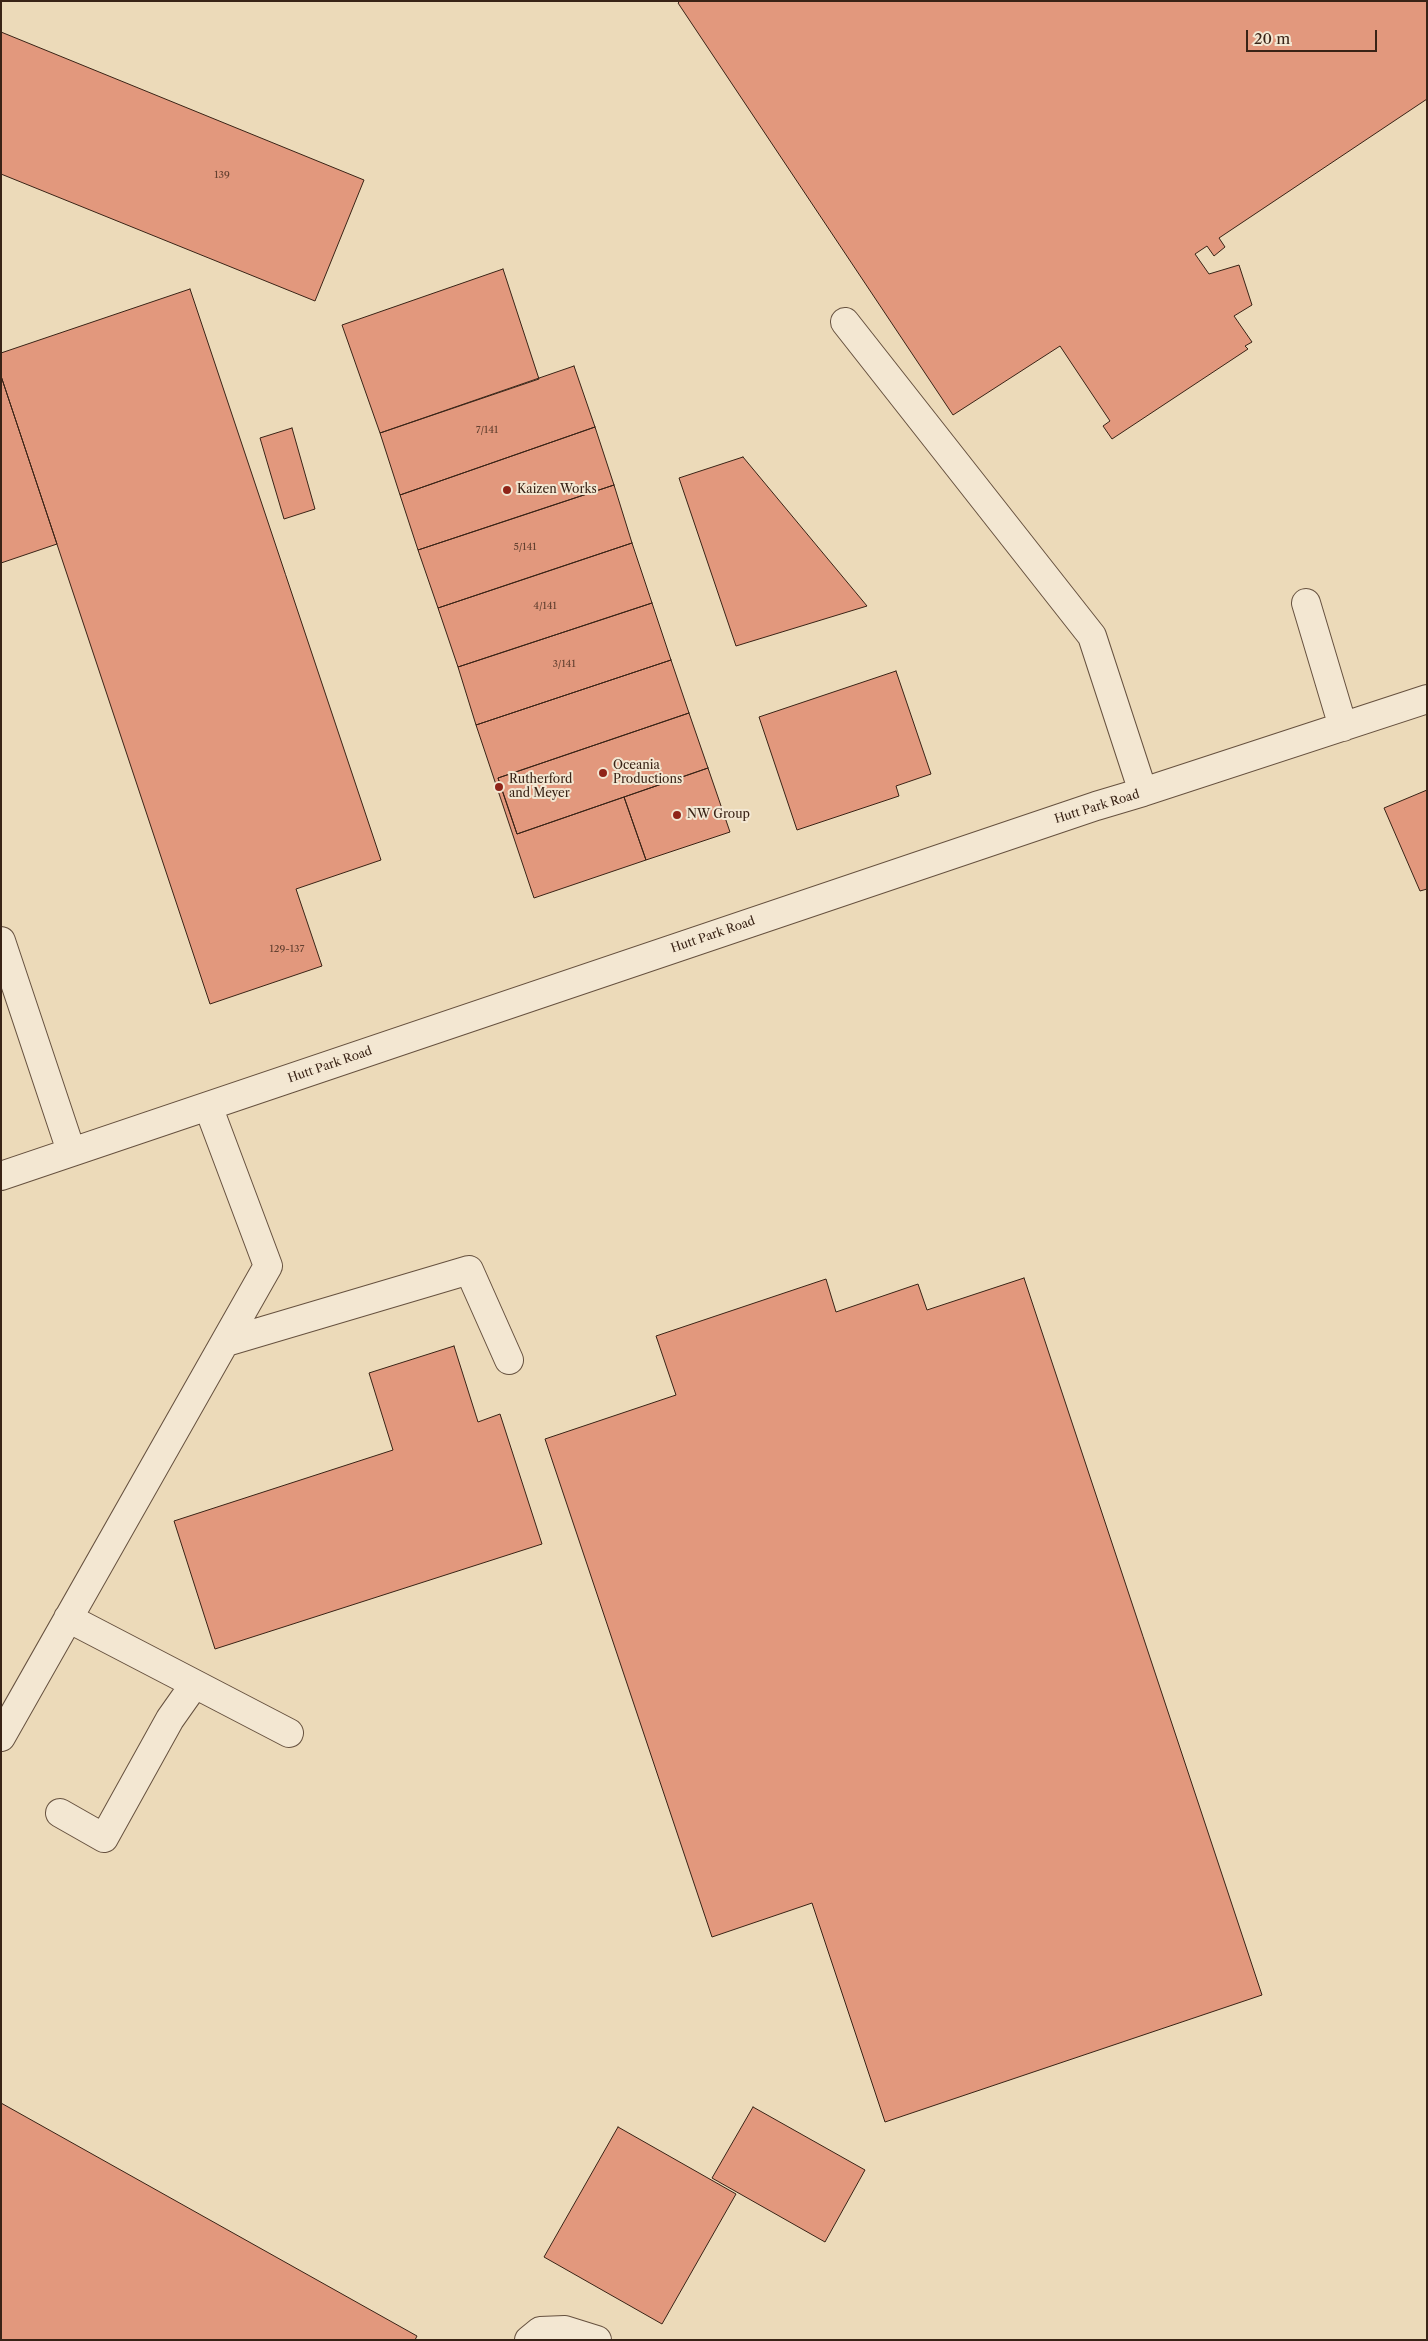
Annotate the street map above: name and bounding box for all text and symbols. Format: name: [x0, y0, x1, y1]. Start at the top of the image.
scale bar: [1248, 20, 1379, 52]
text: 20 m: [1254, 29, 1290, 48]
house number: 139: [214, 169, 230, 181]
house number: 7/141: [476, 424, 498, 436]
place label: Kaizen Works: [517, 483, 597, 497]
marker: Kaizen Works: [501, 484, 513, 496]
house number: 5/141: [513, 541, 537, 553]
house number: 4/141: [533, 600, 557, 612]
house number: 3/141: [552, 658, 576, 670]
place label: Oceania Productions: [613, 759, 682, 787]
marker: Oceania Productions: [597, 767, 609, 779]
place label: Rutherford and Meyer: [509, 773, 572, 801]
marker: Rutherford and Meyer: [493, 781, 505, 793]
street label: Hutt Park Road: [1053, 787, 1141, 827]
place label: NW Group: [687, 808, 750, 822]
marker: NW Group: [671, 809, 683, 821]
street label: Hutt Park Road: [669, 914, 757, 956]
house number: 129-137: [270, 943, 304, 955]
street label: Hutt Park Road: [286, 1044, 374, 1086]

